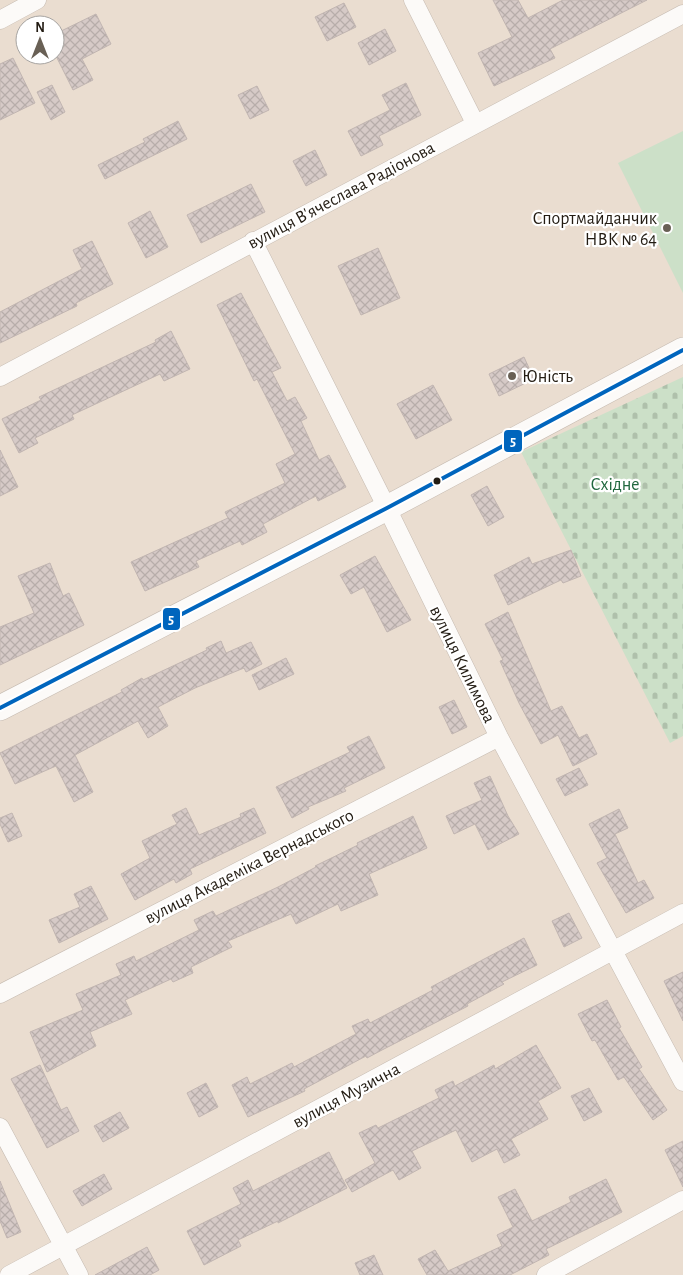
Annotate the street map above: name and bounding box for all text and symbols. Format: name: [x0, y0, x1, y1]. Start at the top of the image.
north arrow: [15, 15, 65, 65]
text: N: [35, 21, 45, 35]
street label: вулиця В'ячеслава Радіонова: [245, 139, 438, 253]
place label: Спортмайданчик НВК № 64: [532, 210, 658, 249]
marker: Спортмайданчик НВК № 64: [661, 222, 673, 234]
place label: Юність: [522, 368, 573, 386]
marker: Юність: [506, 370, 518, 382]
line badge: 5: [503, 429, 523, 453]
text: 5: [510, 435, 516, 449]
unlabelled marker: [432, 476, 442, 486]
park label: Східне: [590, 476, 640, 494]
street label: вулиця Килимова: [426, 603, 498, 726]
line badge: 5: [162, 607, 181, 631]
text: 5: [168, 613, 174, 627]
street label: вулиця Академіка Вернадського: [142, 806, 357, 928]
street label: вулиця Музична: [290, 1060, 403, 1132]

